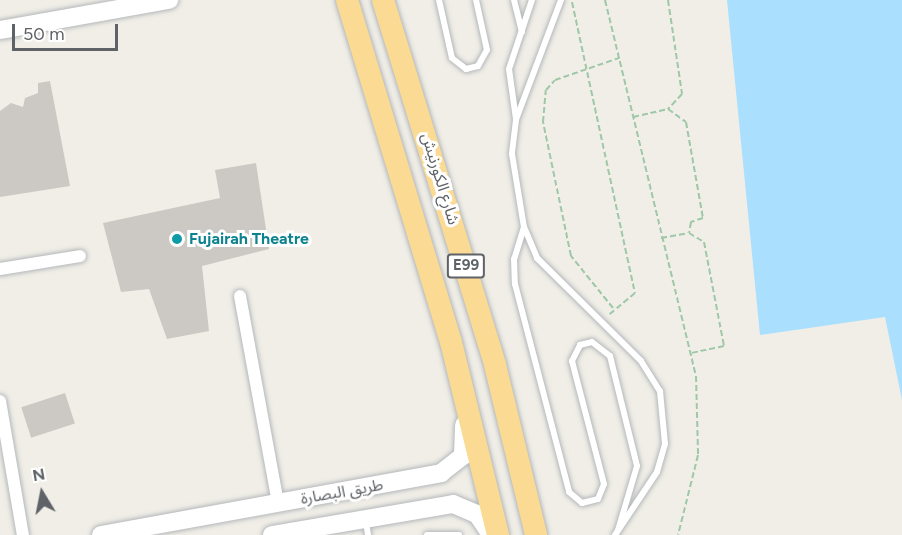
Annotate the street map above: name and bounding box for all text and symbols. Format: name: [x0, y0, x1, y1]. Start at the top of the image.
scale bar: [15, 12, 122, 50]
text: 50 m: [23, 23, 65, 45]
street label: شارع الكورنيش: [417, 131, 463, 227]
place label: Fujairah Theatre: [189, 229, 309, 249]
marker: Fujairah Theatre: [170, 232, 184, 246]
road number: E99: [446, 254, 486, 278]
north arrow: [12, 463, 72, 523]
text: N: [31, 464, 47, 485]
street label: طريق البصارة: [299, 475, 385, 509]

